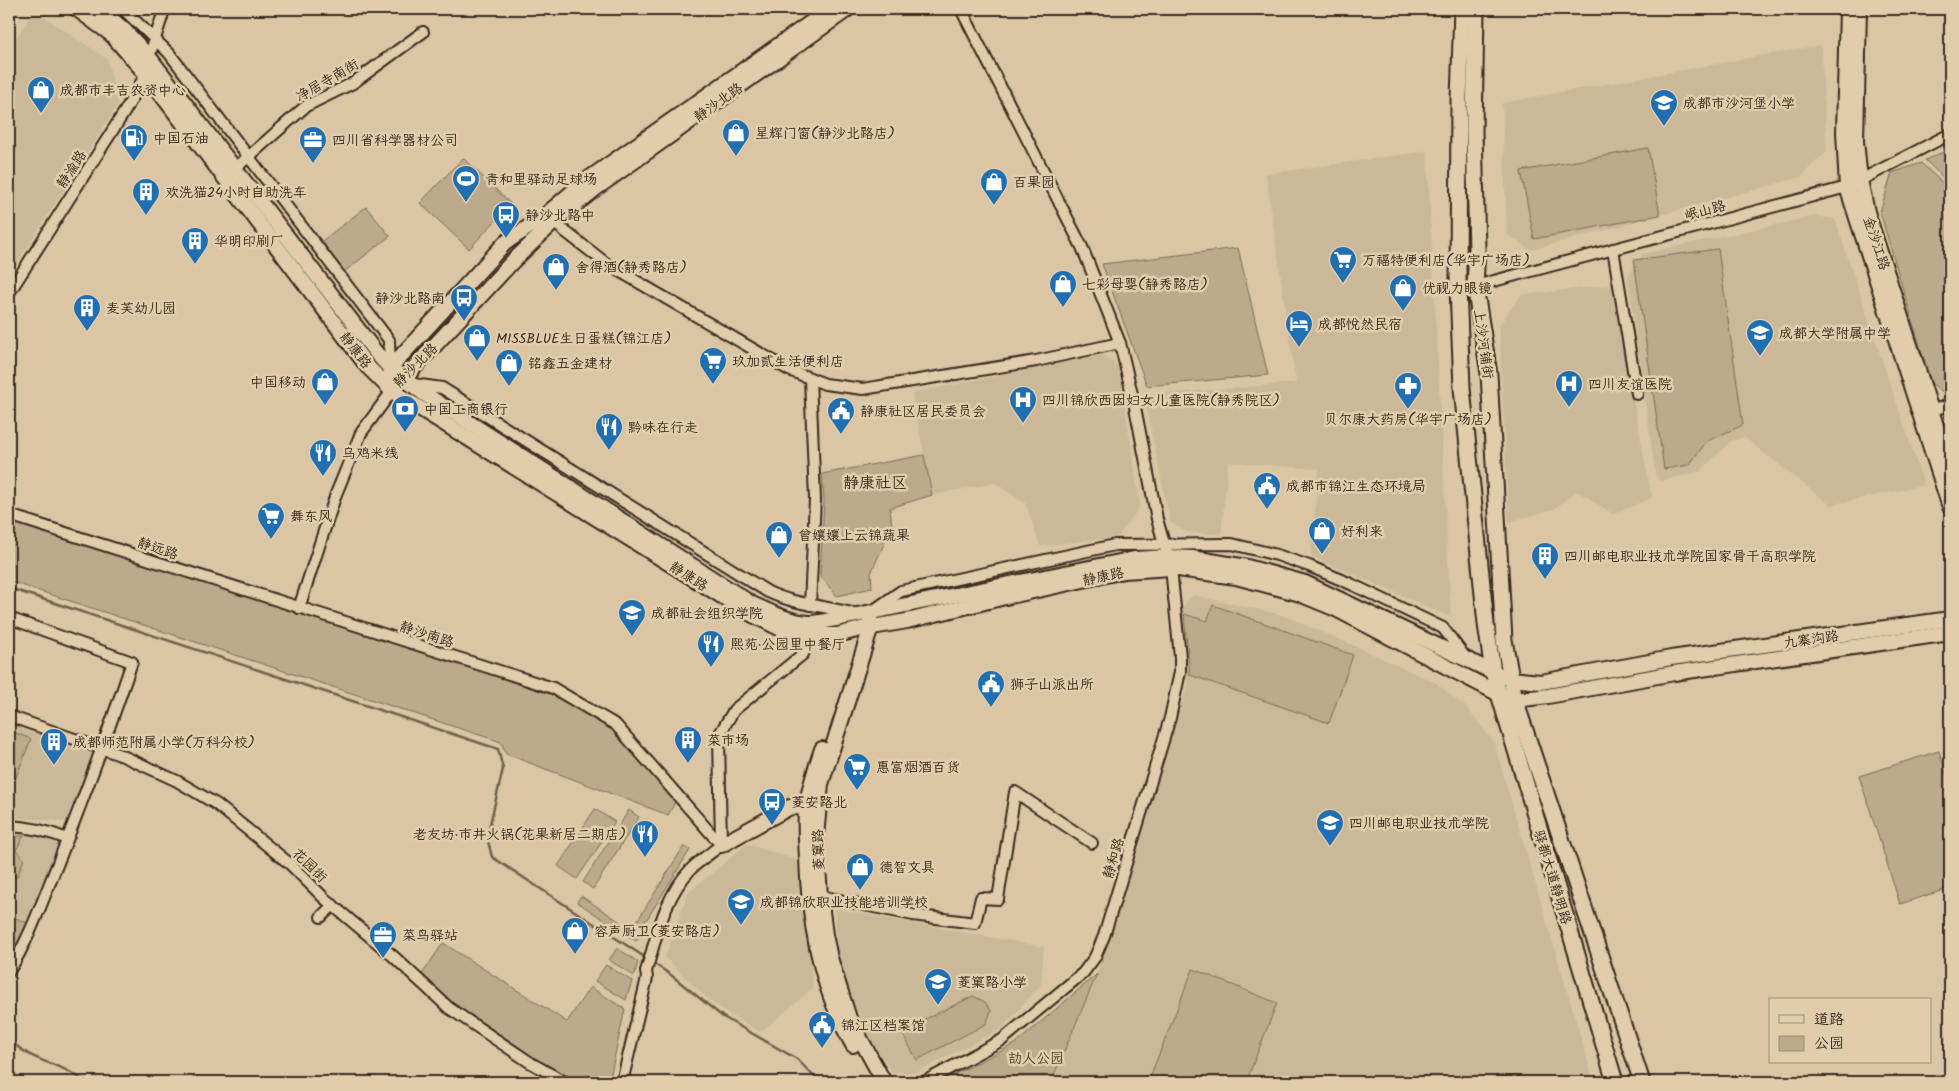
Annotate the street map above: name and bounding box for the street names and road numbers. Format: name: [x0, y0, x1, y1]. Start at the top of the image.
street label: 净居寺南街: [292, 54, 363, 108]
street label: 静沙北路: [689, 78, 748, 128]
street label: 静渝路: [51, 146, 93, 193]
street label: 岷山路: [1682, 195, 1728, 227]
street label: 金沙江路: [1857, 213, 1895, 273]
street label: 上沙河铺街: [1467, 308, 1499, 380]
street label: 静康路: [334, 327, 377, 374]
street label: 静沙北路: [388, 338, 443, 393]
street label: 静远路: [134, 532, 181, 566]
street label: 静康路: [665, 556, 712, 597]
street label: 静康路: [1080, 562, 1126, 592]
street label: 静沙南路: [397, 616, 457, 654]
street label: 九寨沟路: [1782, 625, 1840, 655]
street label: 驿都大道静明路: [1527, 827, 1577, 927]
street label: 菱窠路: [807, 829, 831, 871]
street label: 静和路: [1097, 835, 1131, 882]
street label: 花园街: [287, 843, 332, 888]

